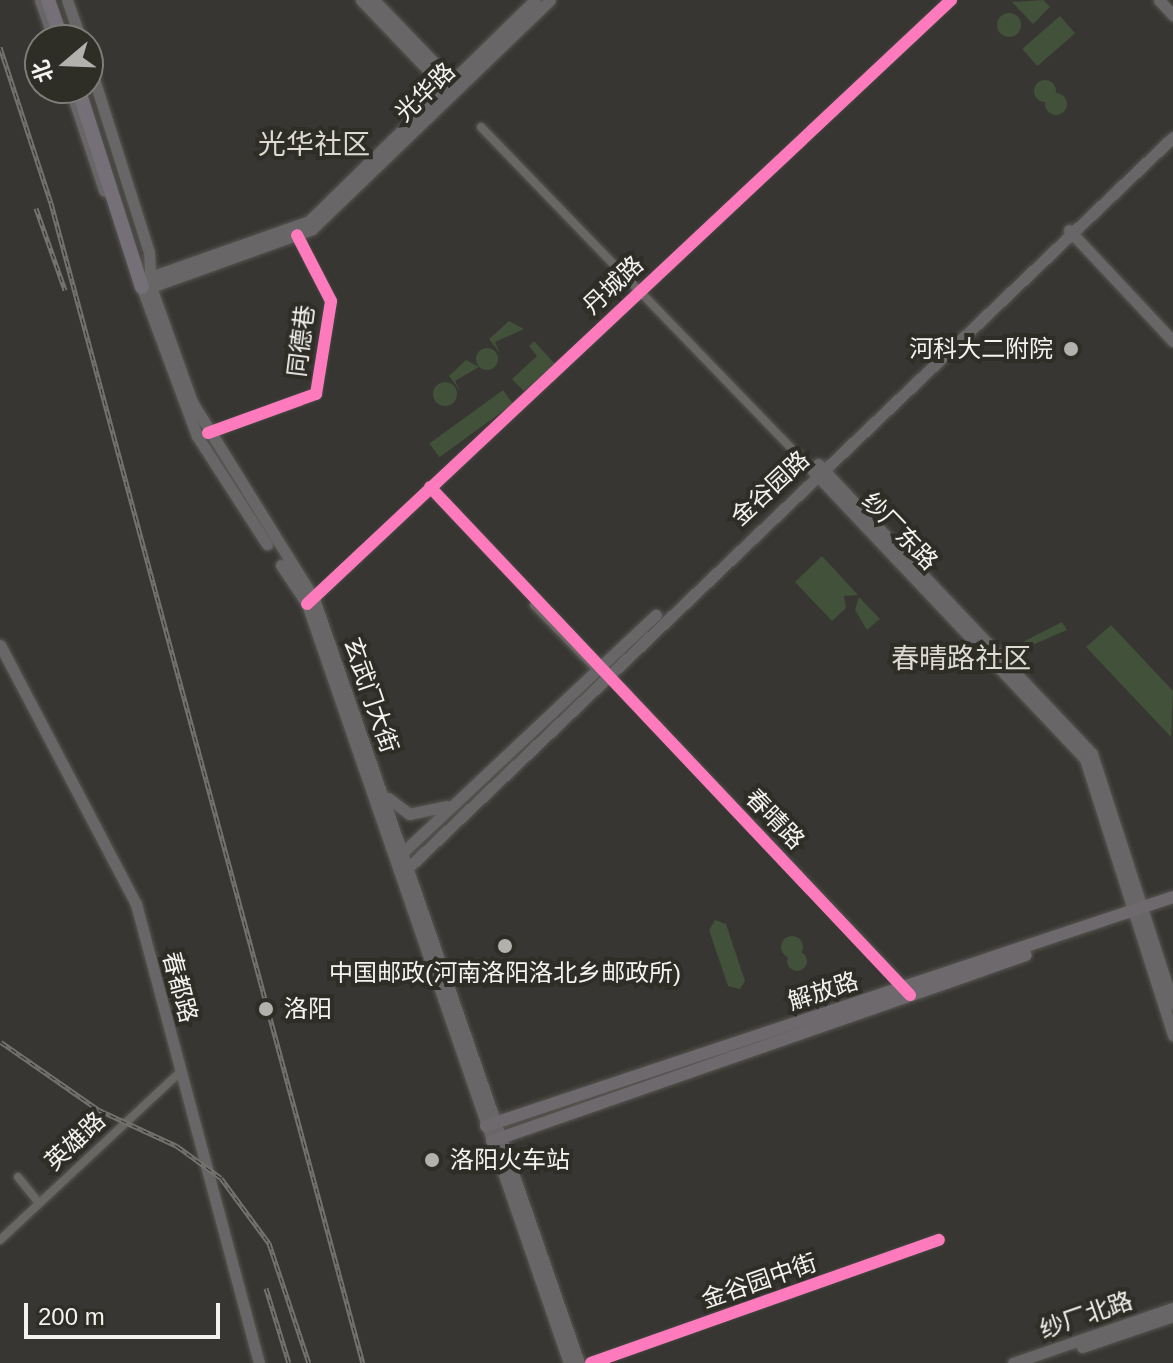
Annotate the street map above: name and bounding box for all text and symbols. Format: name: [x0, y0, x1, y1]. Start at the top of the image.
north arrow: [24, 24, 104, 104]
text: 北: [27, 57, 58, 86]
street label: 光华路: [389, 57, 461, 127]
district label: 光华社区: [258, 128, 370, 162]
street label: 丹城路: [577, 250, 649, 320]
street label: 同德巷: [282, 304, 320, 378]
place label: 河科大二附院: [909, 335, 1053, 363]
marker: 河科大二附院: [1060, 338, 1082, 360]
street label: 金谷园路: [725, 445, 815, 531]
street label: 纱厂东路: [856, 486, 944, 576]
street label: 玄武门大街: [338, 634, 404, 756]
district label: 春晴路社区: [891, 642, 1031, 676]
street label: 春晴路: [740, 783, 810, 855]
marker: 中国邮政(河南洛阳洛北乡邮政所): [496, 937, 514, 955]
street label: 春都路: [157, 948, 203, 1026]
place label: 中国邮政(河南洛阳洛北乡邮政所): [329, 959, 681, 987]
street label: 解放路: [784, 966, 862, 1016]
place label: 洛阳: [284, 995, 332, 1023]
marker: 洛阳: [255, 998, 277, 1020]
street label: 英雄路: [39, 1106, 111, 1176]
place label: 洛阳火车站: [450, 1146, 570, 1174]
marker: 洛阳火车站: [421, 1149, 443, 1171]
street label: 金谷园中街: [698, 1248, 820, 1314]
street label: 纱厂北路: [1036, 1286, 1136, 1344]
scale bar: [28, 1287, 224, 1337]
text: 200 m: [38, 1303, 105, 1330]

